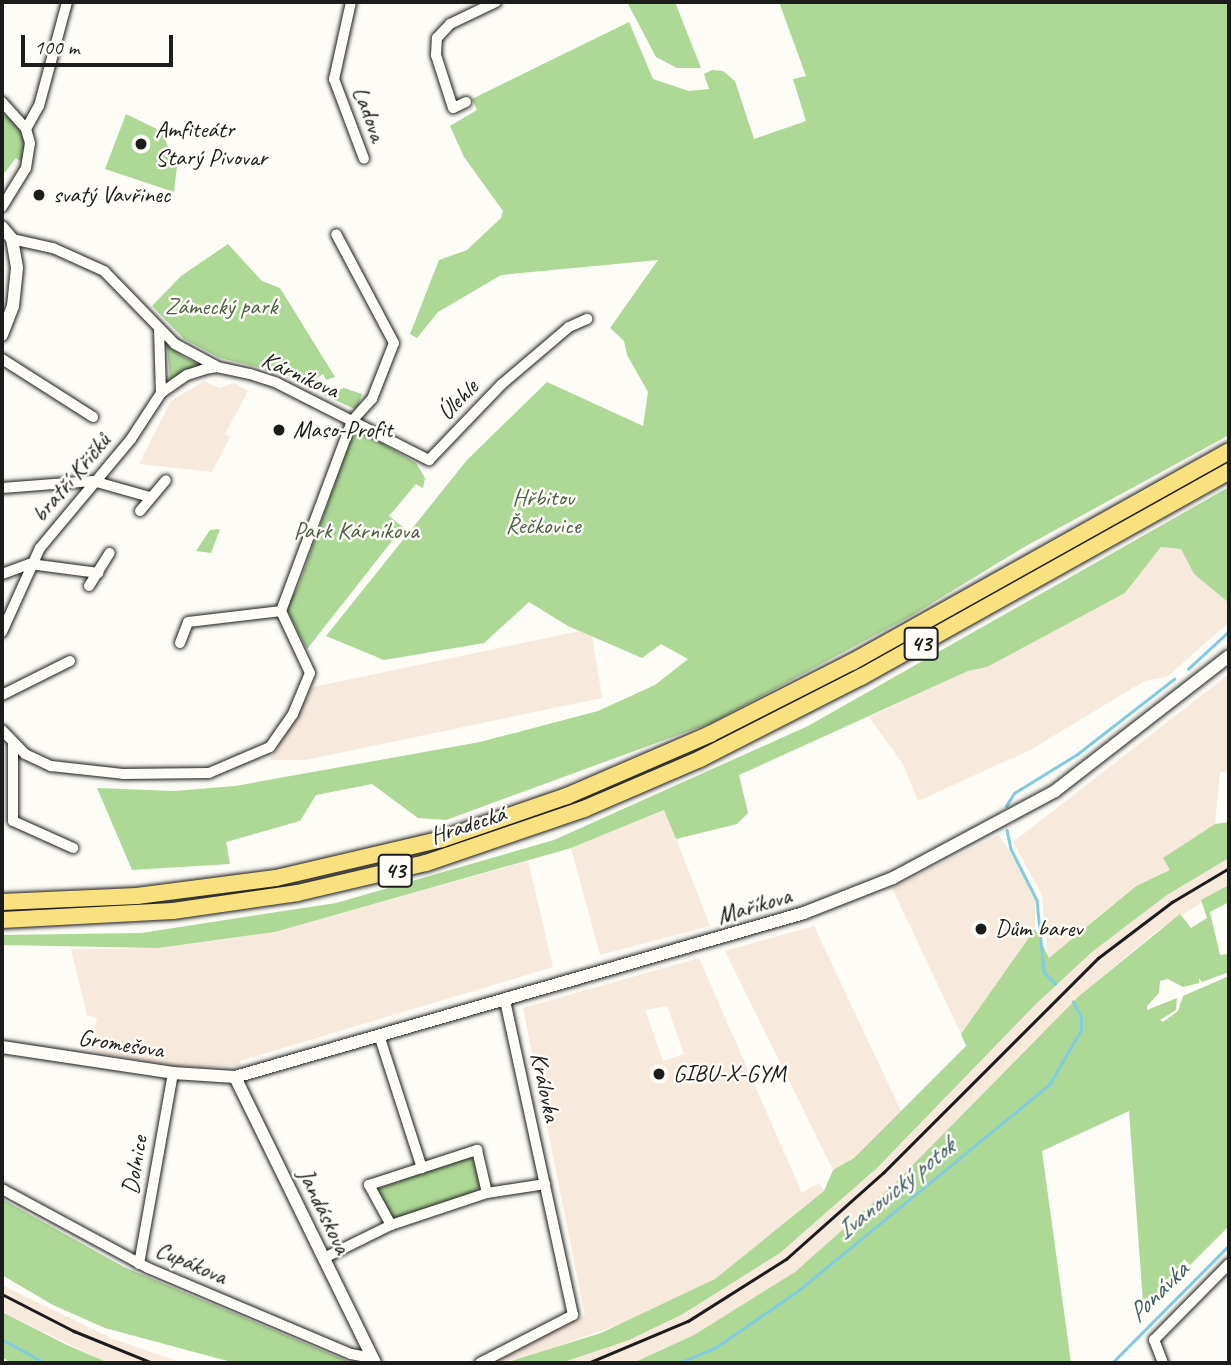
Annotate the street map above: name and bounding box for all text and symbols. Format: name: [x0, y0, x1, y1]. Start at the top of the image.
scale bar: [24, 21, 177, 65]
text: 100 m: [34, 34, 79, 60]
street label: Ladova: [345, 83, 393, 145]
place label: Amfiteátr Starý Pivovar: [155, 116, 267, 172]
marker: Amfiteátr Starý Pivovar: [133, 136, 149, 152]
place label: svatý Vavřinec: [53, 181, 170, 209]
marker: svatý Vavřinec: [31, 187, 47, 203]
park label: Zámecký park: [165, 293, 277, 321]
street label: Kárníkova: [257, 345, 343, 405]
street label: Úlehle: [432, 373, 484, 427]
place label: Maso-Profit: [293, 416, 392, 444]
marker: Maso-Profit: [271, 422, 287, 438]
street label: bratří Křičků: [25, 427, 117, 529]
park label: Hřbitov Řečkovice: [506, 484, 580, 540]
park label: Park Kárníkova: [293, 517, 419, 545]
road number: 43: [904, 624, 939, 664]
street label: Hradecká: [426, 799, 510, 851]
road number: 43: [378, 852, 412, 890]
street label: Maříkova: [713, 881, 795, 931]
place label: Dům barev: [995, 915, 1082, 943]
marker: Dům barev: [973, 921, 989, 937]
street label: Gromešova: [76, 1023, 166, 1065]
street label: Královka: [524, 1050, 566, 1124]
place label: GIBU-X-GYM: [673, 1060, 786, 1088]
marker: GIBU-X-GYM: [651, 1066, 667, 1082]
water label: Ivanovický potok: [829, 1132, 961, 1246]
street label: Dolnice: [116, 1134, 154, 1196]
street label: Jandáskova: [291, 1164, 357, 1258]
street label: Cupákova: [151, 1235, 231, 1291]
water label: Ponávka: [1121, 1255, 1195, 1329]

